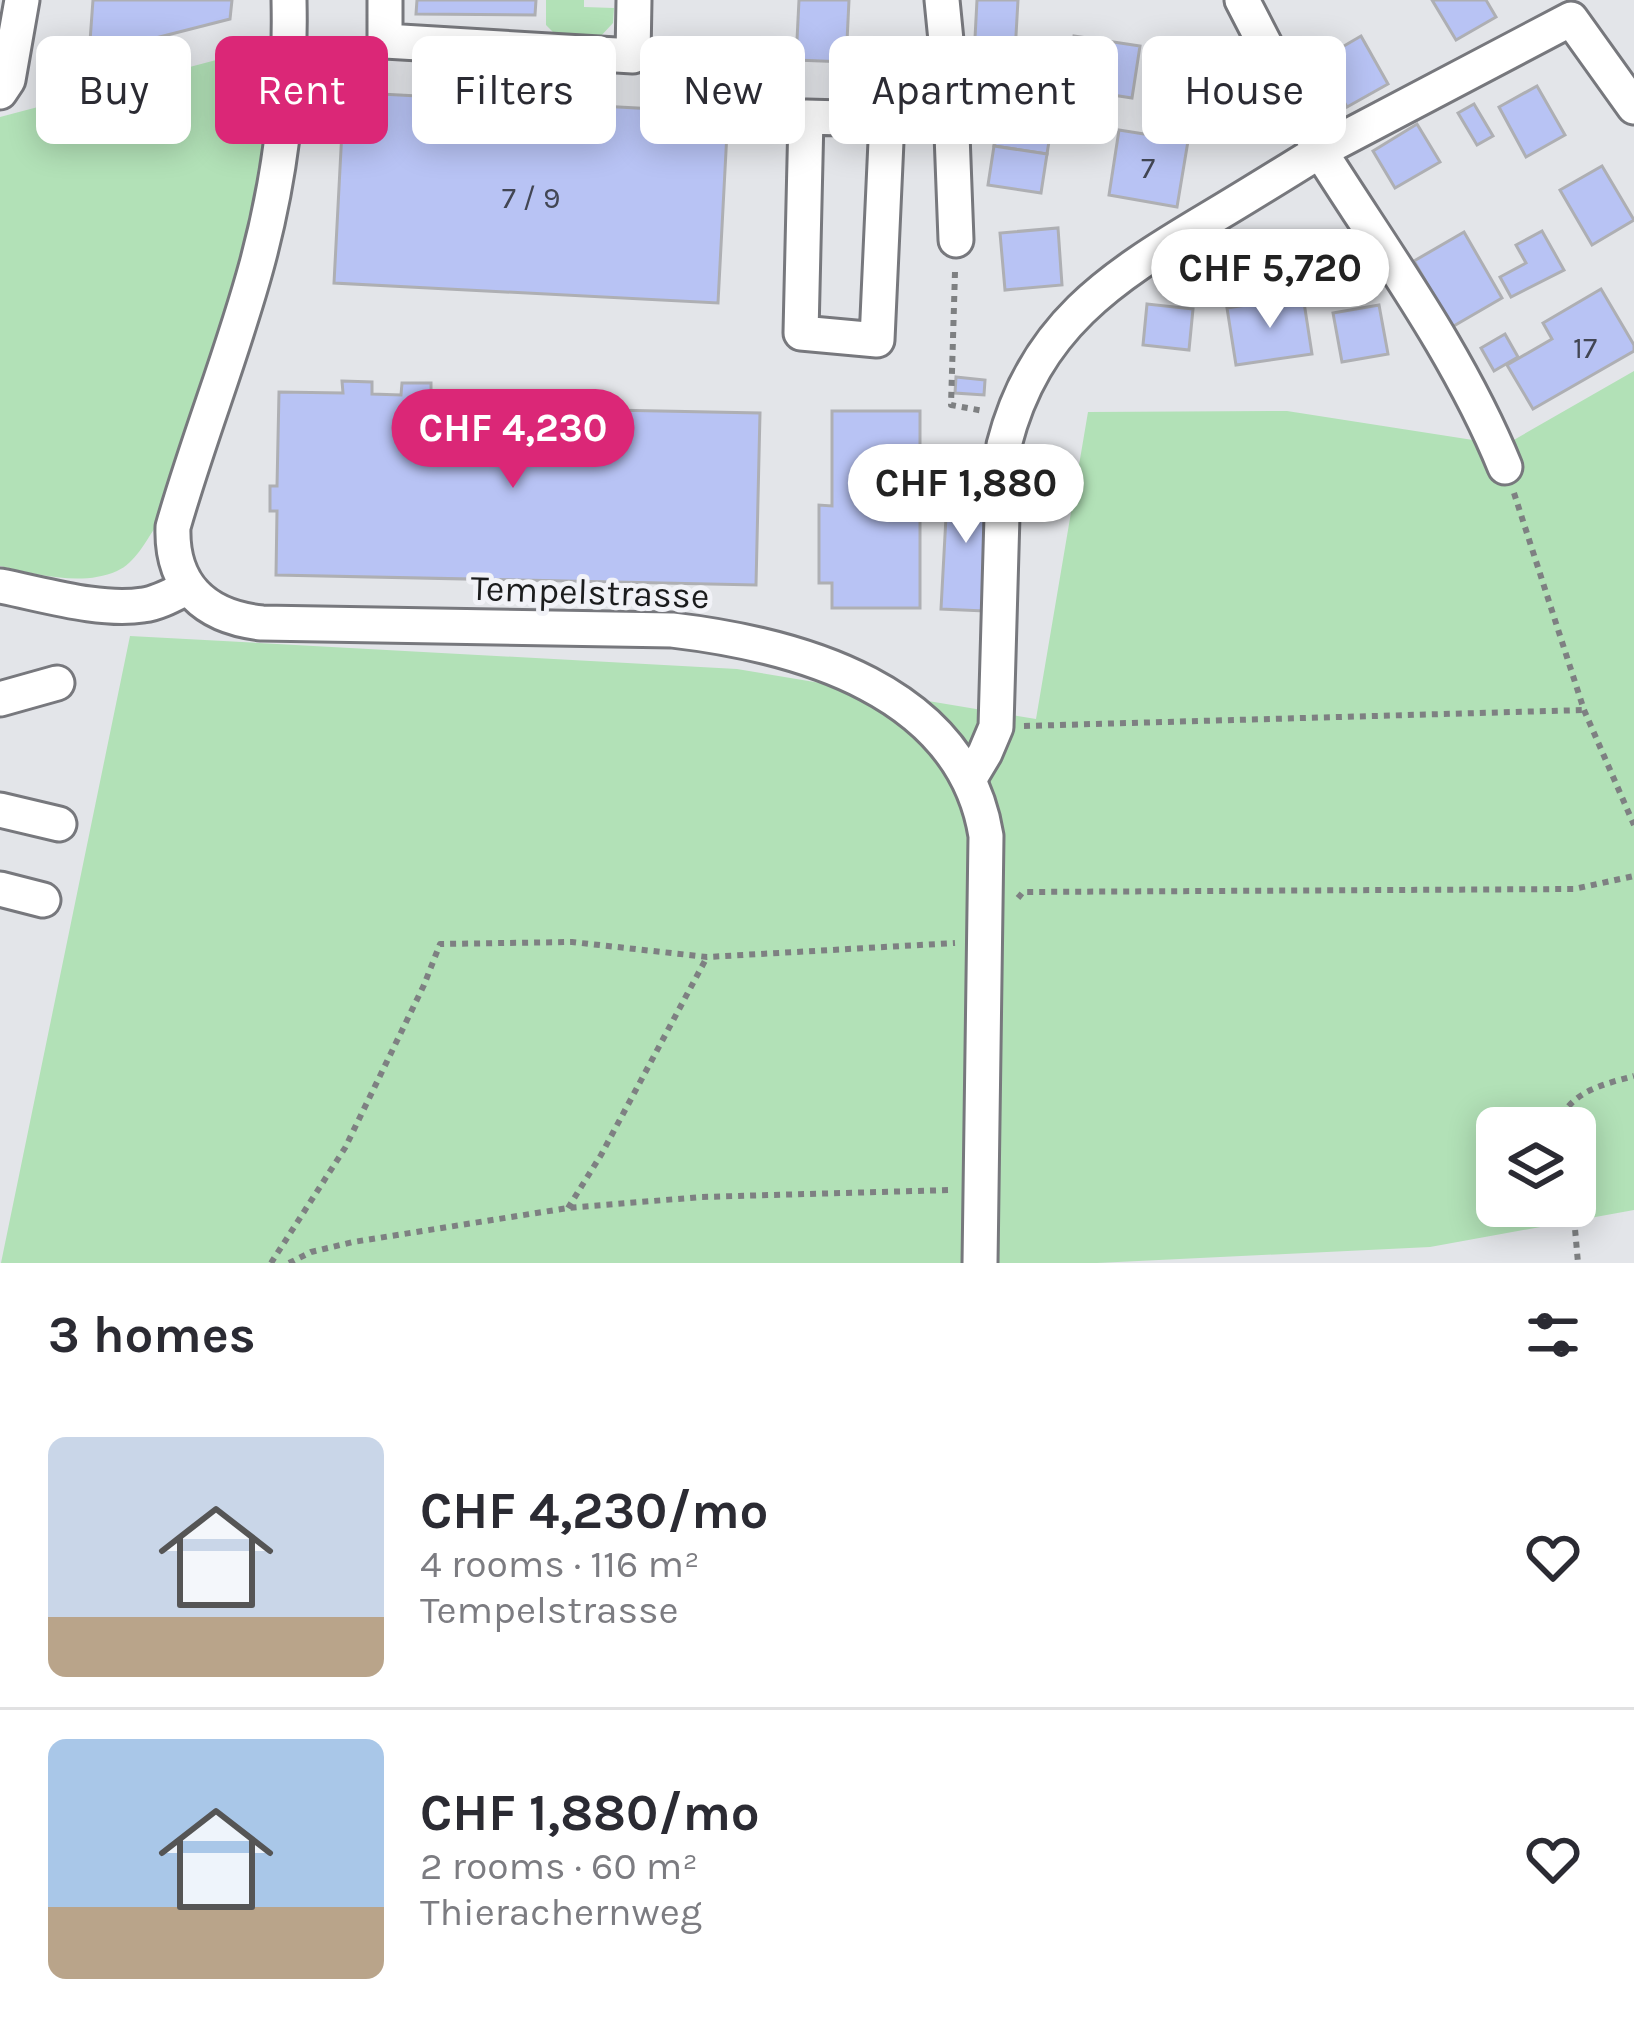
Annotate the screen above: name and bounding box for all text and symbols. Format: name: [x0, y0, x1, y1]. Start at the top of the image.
chip: Buy: [36, 36, 191, 144]
chip: Rent: [215, 36, 388, 144]
chip: Filters: [412, 36, 616, 144]
chip: New: [640, 36, 805, 144]
chip: Apartment: [829, 36, 1118, 144]
chip: House: [1142, 36, 1346, 144]
house number: 7: [1141, 150, 1155, 186]
house number: 7 / 9: [502, 180, 560, 216]
pin: CHF 5,720: [1133, 229, 1407, 331]
text: CHF 5,720: [1178, 245, 1362, 291]
house number: 17: [1573, 330, 1597, 366]
pin: CHF 4,230: [376, 389, 650, 491]
text: CHF 4,230: [419, 405, 608, 451]
pin: CHF 1,880: [829, 444, 1103, 546]
text: CHF 1,880: [875, 460, 1057, 506]
street label: Tempelstrasse: [470, 567, 710, 617]
map controls: [1476, 1107, 1596, 1227]
button: layers: [1476, 1107, 1596, 1227]
icon: filters: [1520, 1302, 1586, 1368]
text: 3 homes: [48, 1305, 256, 1365]
text: CHF 4,230/mo: [420, 1481, 768, 1541]
icon: home: [144, 1485, 288, 1629]
icon: heart: [1520, 1524, 1586, 1590]
text: 4 rooms · 116 m²: [420, 1541, 700, 1587]
text: Tempelstrasse: [420, 1587, 679, 1633]
text: CHF 1,880/mo: [420, 1783, 760, 1843]
icon: home: [144, 1787, 288, 1931]
icon: heart: [1520, 1826, 1586, 1892]
text: 2 rooms · 60 m²: [420, 1843, 698, 1889]
text: Thierachernweg: [420, 1889, 702, 1935]

